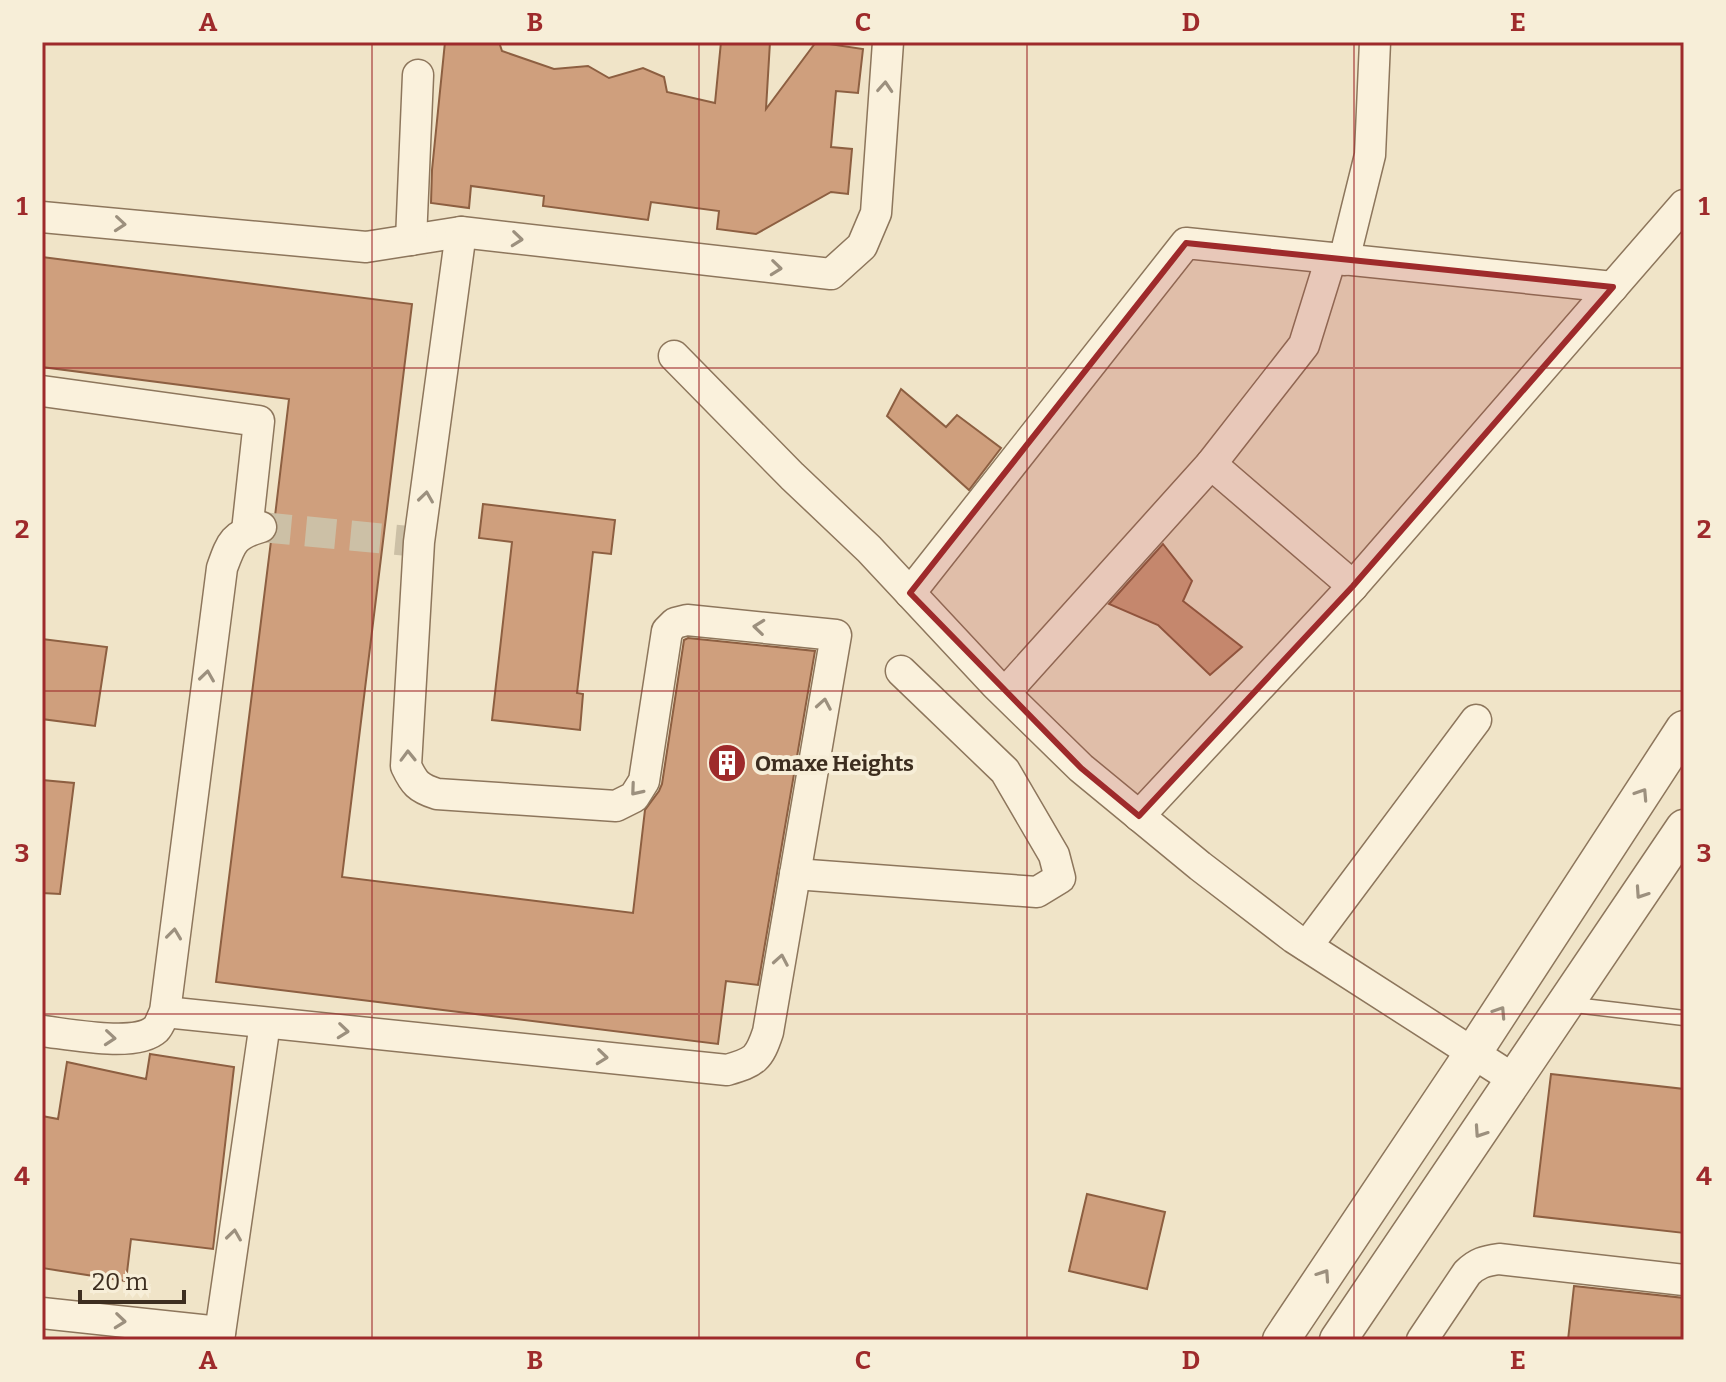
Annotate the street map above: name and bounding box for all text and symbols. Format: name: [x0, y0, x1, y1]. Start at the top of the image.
text: A: [199, 7, 218, 38]
text: B: [527, 7, 543, 38]
text: C: [855, 7, 871, 38]
text: D: [1182, 7, 1200, 38]
text: E: [1510, 7, 1526, 38]
one-way arrow: [876, 80, 893, 93]
text: 1: [16, 191, 28, 222]
text: 1: [1698, 191, 1710, 222]
one-way arrow: [114, 216, 127, 233]
one-way arrow: [511, 230, 524, 247]
one-way arrow: [769, 259, 782, 276]
one-way arrow: [417, 490, 434, 503]
text: 2: [15, 514, 29, 545]
text: 2: [1697, 514, 1711, 545]
one-way arrow: [752, 619, 765, 636]
one-way arrow: [198, 669, 215, 683]
one-way arrow: [815, 697, 832, 710]
building icon: Omaxe Heights: [706, 742, 748, 784]
one-way arrow: [399, 749, 417, 762]
place label: Omaxe Heights: [755, 750, 914, 777]
one-way arrow: [631, 781, 645, 795]
one-way arrow: [1632, 789, 1647, 803]
text: 3: [15, 838, 29, 869]
text: 3: [1697, 838, 1711, 869]
one-way arrow: [1635, 884, 1650, 898]
one-way arrow: [166, 927, 183, 940]
one-way arrow: [771, 953, 788, 967]
one-way arrow: [1490, 1006, 1505, 1021]
one-way arrow: [337, 1022, 350, 1039]
one-way arrow: [104, 1029, 117, 1046]
one-way arrow: [596, 1049, 609, 1066]
one-way arrow: [1475, 1123, 1490, 1137]
text: 4: [14, 1161, 30, 1192]
text: 4: [1696, 1161, 1712, 1192]
one-way arrow: [225, 1228, 242, 1242]
scale bar: [80, 1254, 184, 1304]
text: 20 m: [92, 1268, 148, 1296]
one-way arrow: [1315, 1270, 1330, 1284]
one-way arrow: [113, 1313, 126, 1330]
text: A: [199, 1345, 218, 1376]
text: B: [527, 1345, 543, 1376]
text: C: [855, 1345, 871, 1376]
text: D: [1182, 1345, 1200, 1376]
text: E: [1510, 1345, 1526, 1376]

